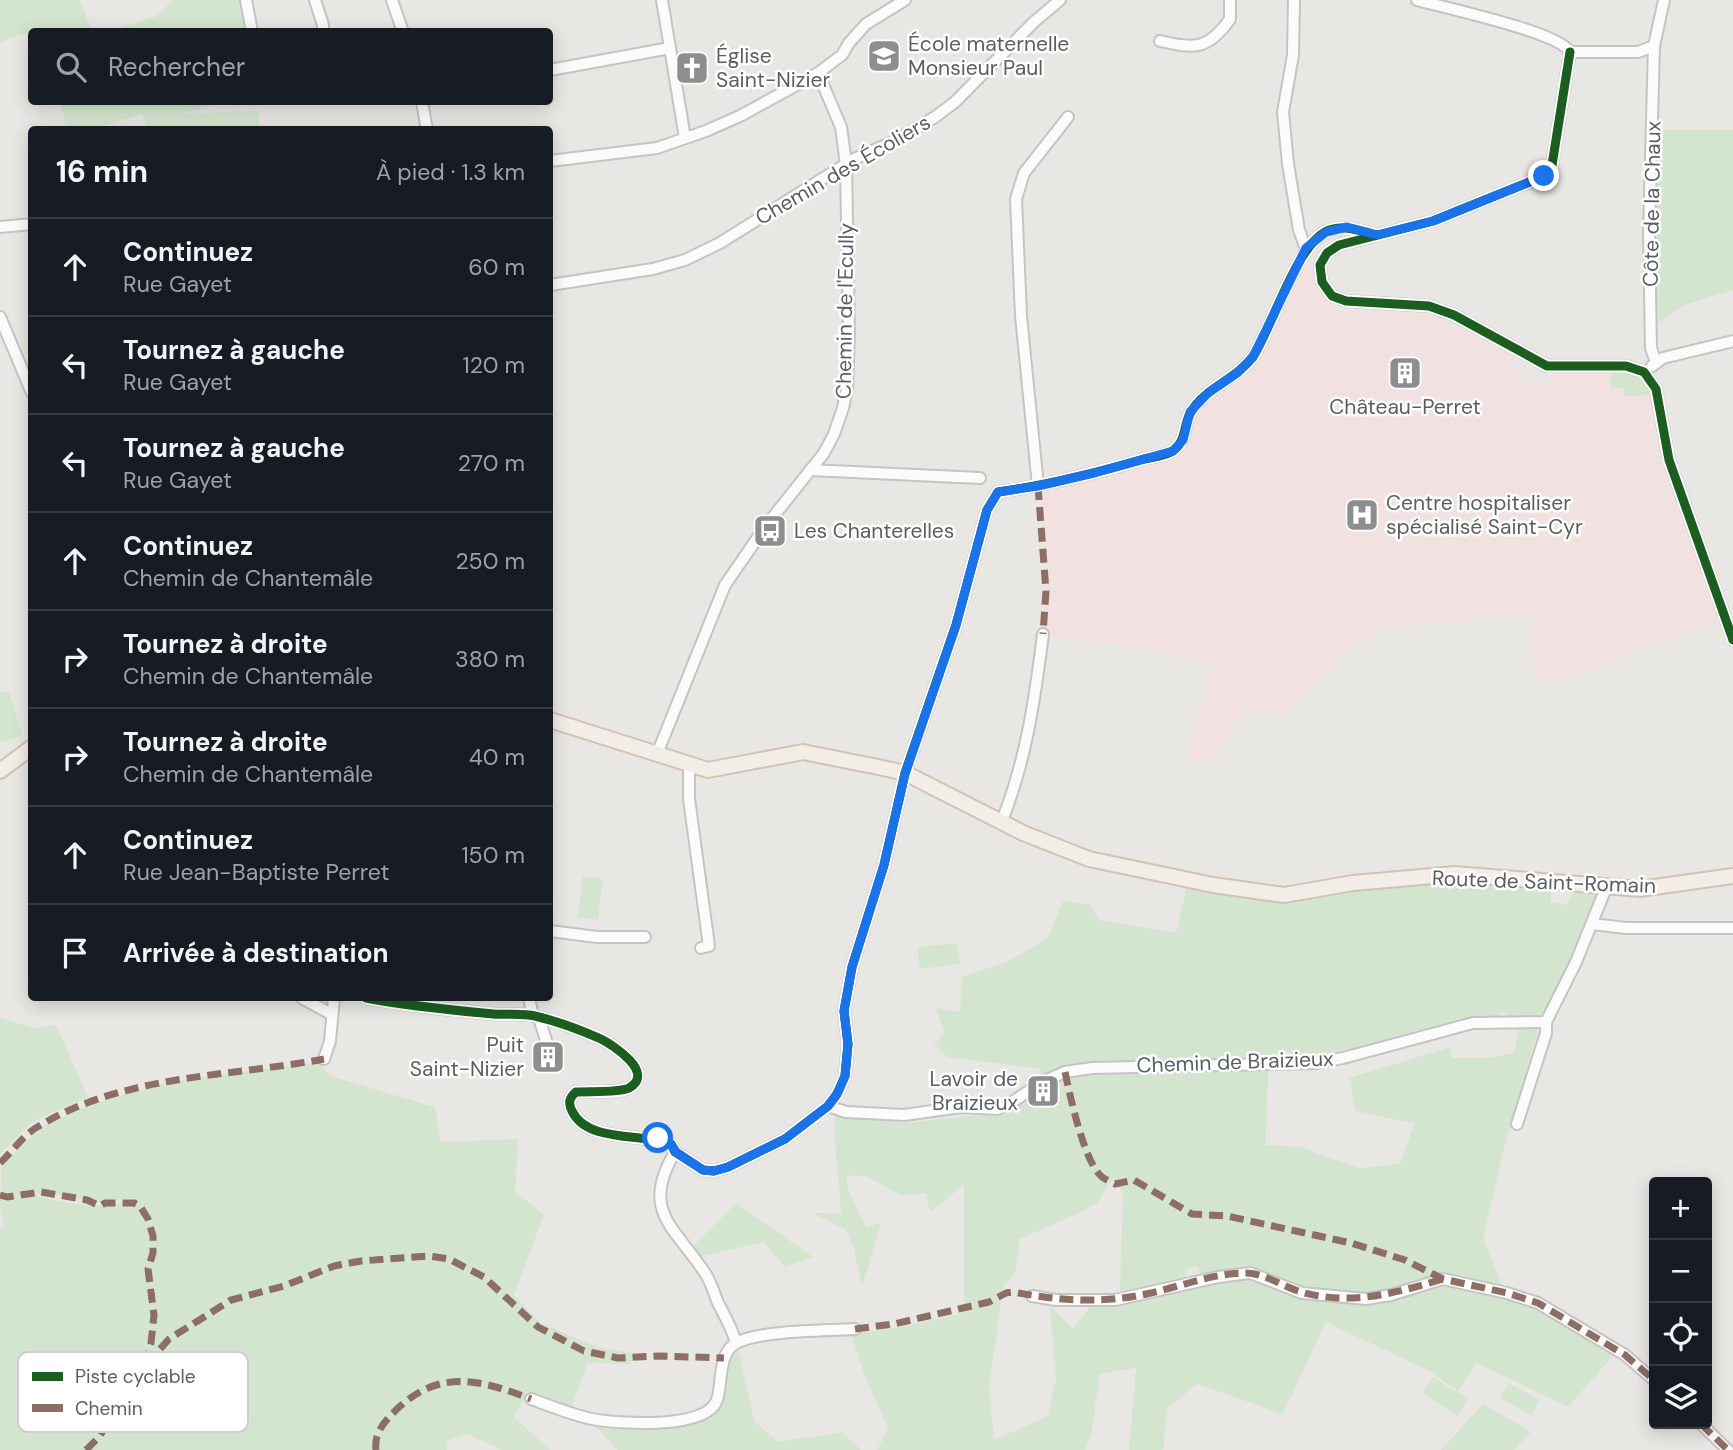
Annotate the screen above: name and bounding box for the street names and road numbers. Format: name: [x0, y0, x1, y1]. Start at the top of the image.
street label: Chemin des Écoliers: [750, 108, 936, 232]
street label: Côte de la Chaux: [1637, 121, 1667, 287]
street label: Chemin de l'Ecully: [829, 222, 861, 399]
street label: Route de Saint-Romain: [1431, 864, 1657, 900]
street label: Chemin de Braizieux: [1136, 1045, 1334, 1079]

